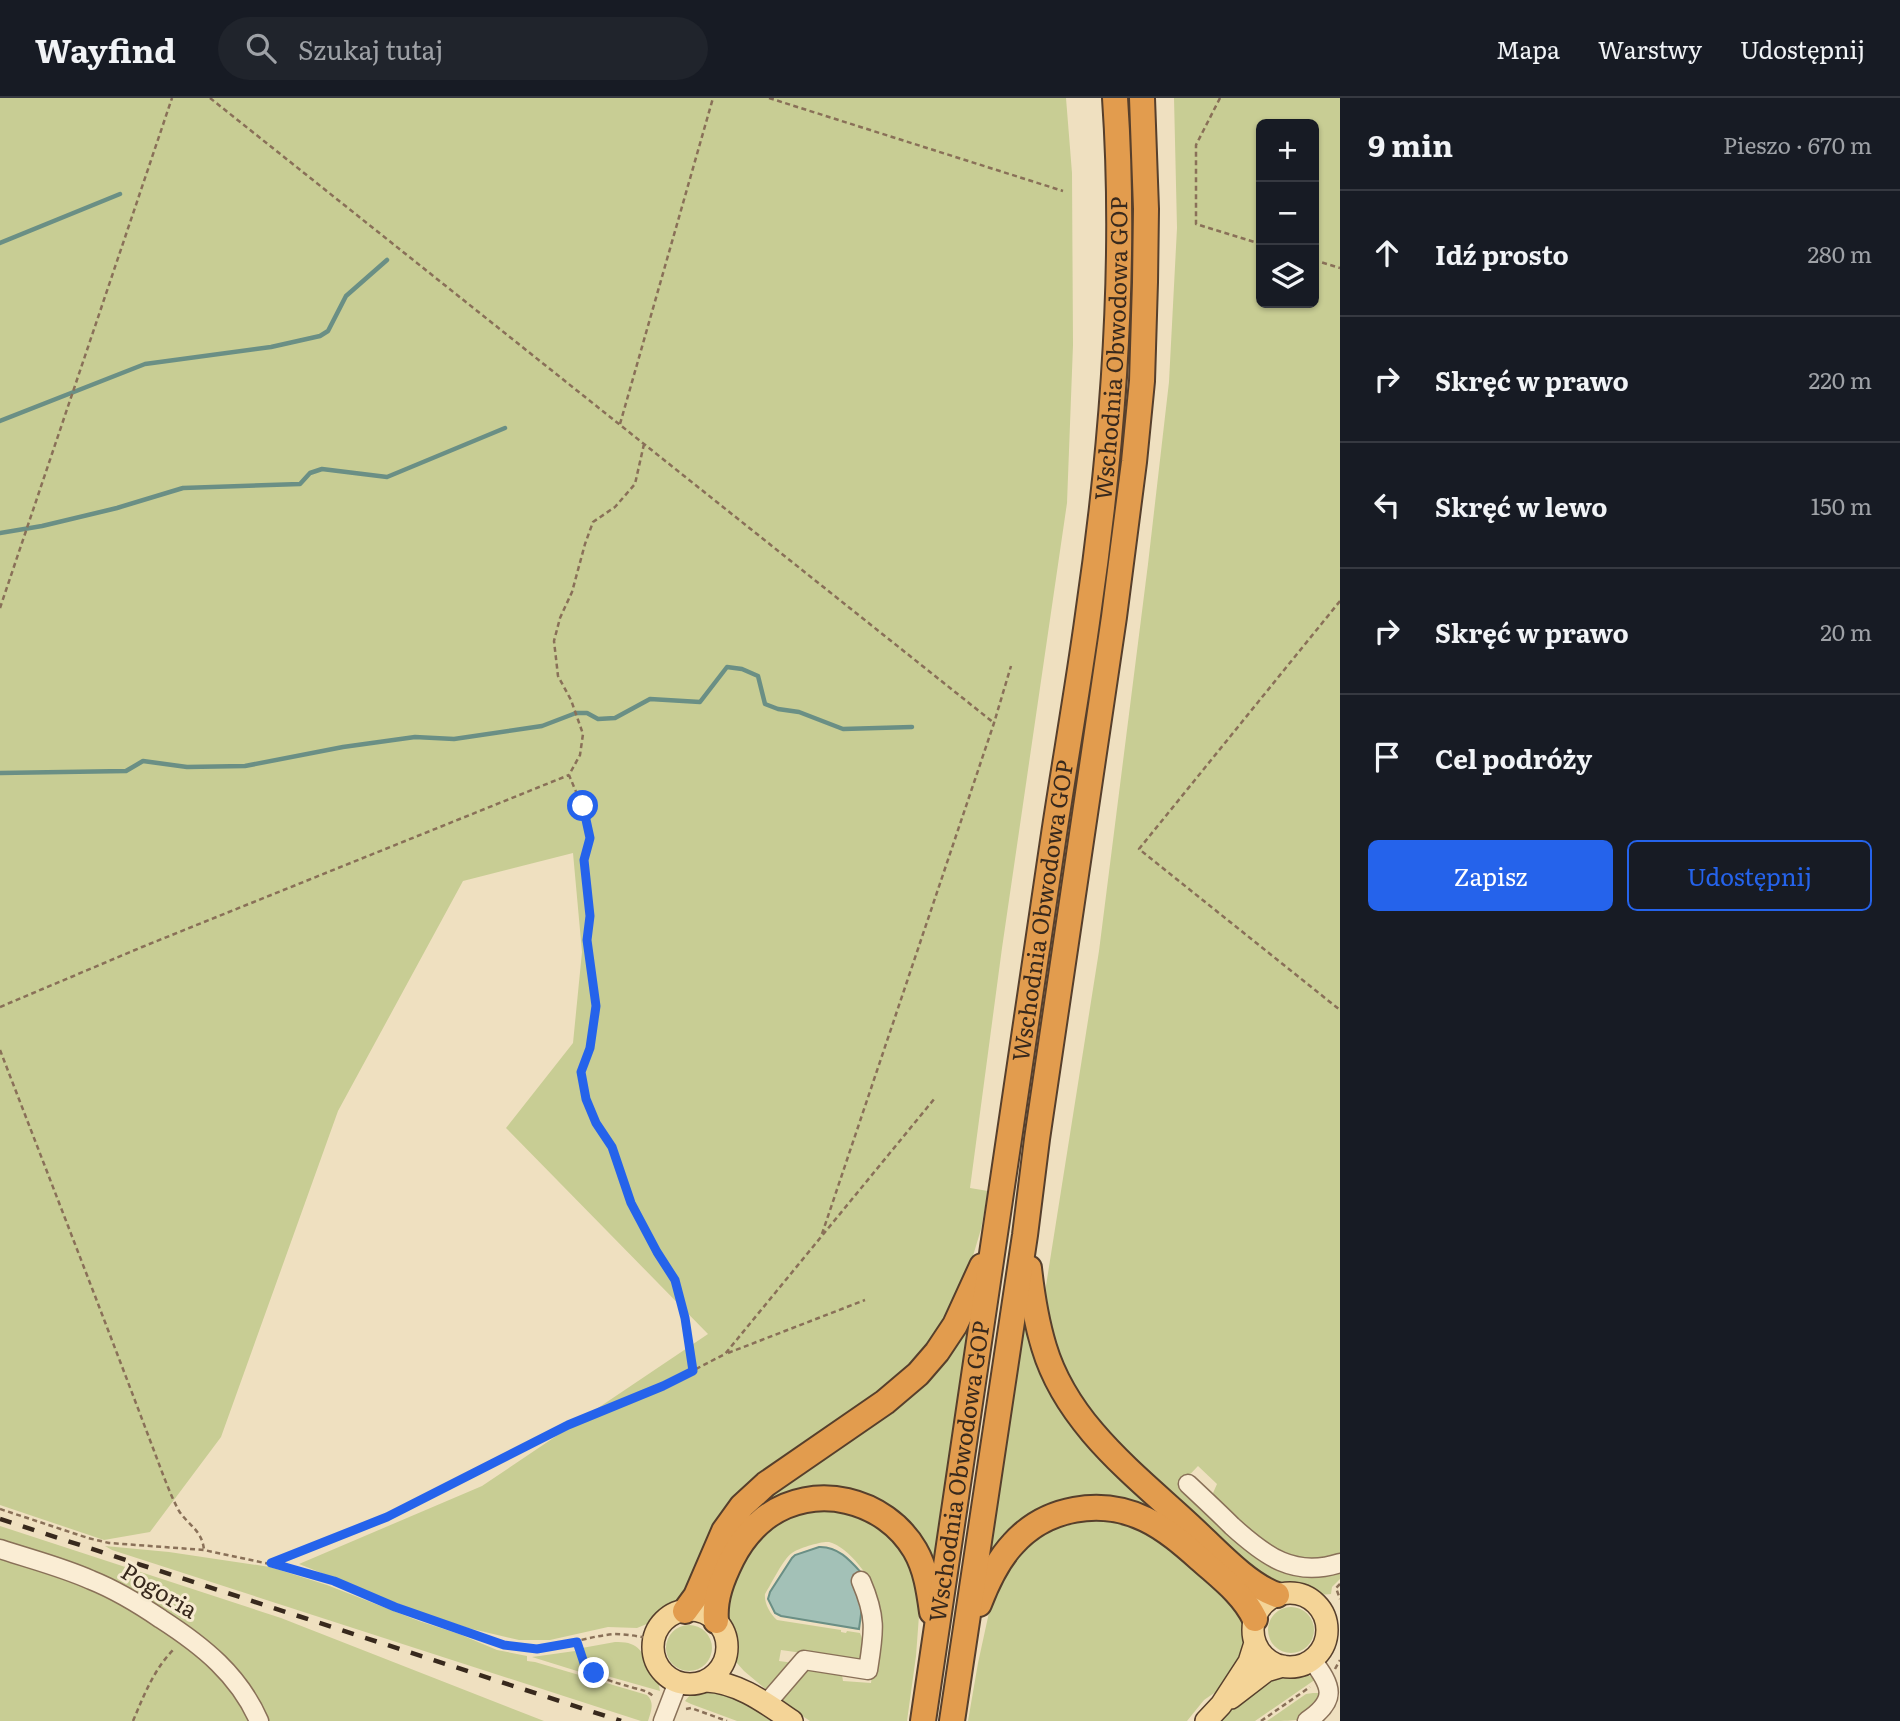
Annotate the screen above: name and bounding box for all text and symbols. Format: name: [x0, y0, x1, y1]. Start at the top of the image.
search box: [218, 17, 708, 80]
text: Wayfind: [35, 24, 176, 73]
icon: search: [242, 29, 280, 67]
text: Szukaj tutaj: [298, 29, 443, 68]
text: Mapa: [1496, 31, 1560, 66]
text: Warstwy: [1598, 31, 1702, 66]
text: Udostępnij: [1740, 31, 1865, 66]
map controls: [1256, 119, 1319, 308]
button: +: [1256, 119, 1319, 182]
text: 9 min: [1368, 122, 1453, 166]
text: Pieszo · 670 m: [1723, 127, 1872, 161]
button: −: [1256, 182, 1319, 245]
street label: Wschodnia Obwodowa GOP: [1084, 196, 1134, 502]
icon: ahead: [1368, 234, 1406, 272]
text: Idź prosto: [1435, 234, 1569, 273]
text: 280 m: [1807, 236, 1872, 270]
button: layers: [1256, 245, 1319, 308]
icon: right: [1368, 360, 1406, 398]
text: Skręć w prawo: [1435, 360, 1629, 399]
text: 220 m: [1808, 362, 1872, 396]
icon: left: [1368, 486, 1406, 524]
text: Skręć w lewo: [1435, 486, 1608, 525]
text: 150 m: [1811, 488, 1872, 522]
icon: right: [1368, 612, 1406, 650]
text: Skręć w prawo: [1435, 612, 1629, 651]
text: 20 m: [1820, 614, 1872, 648]
icon: arrive: [1368, 738, 1406, 776]
text: Cel podróży: [1435, 738, 1592, 777]
street label: Wschodnia Obwodowa GOP: [1002, 757, 1080, 1064]
route start: [567, 790, 598, 821]
button: Zapisz: [1368, 840, 1613, 911]
button: Udostępnij: [1627, 840, 1872, 911]
street label: Wschodnia Obwodowa GOP: [919, 1318, 997, 1624]
street label: Pogoria: [115, 1553, 205, 1626]
route end: [578, 1657, 609, 1688]

